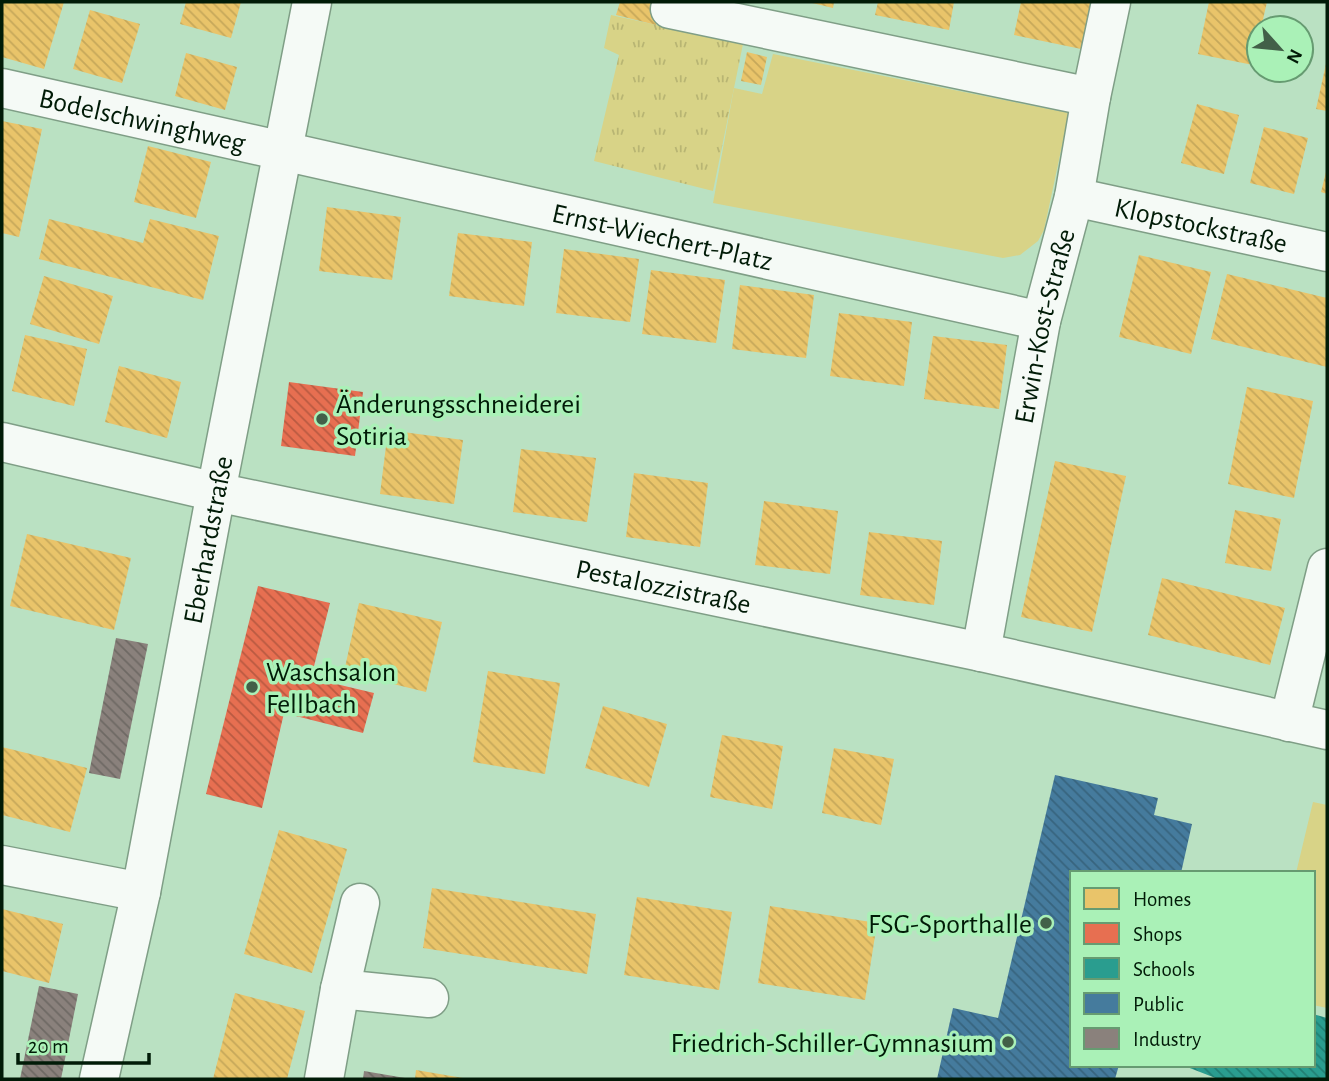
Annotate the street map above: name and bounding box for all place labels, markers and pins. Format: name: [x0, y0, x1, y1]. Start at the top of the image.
place label: Änderungsschneiderei Sotiria: [336, 389, 581, 451]
marker: Änderungsschneiderei Sotiria: [314, 411, 330, 427]
place label: Waschsalon Fellbach: [266, 659, 396, 719]
marker: Waschsalon Fellbach: [244, 679, 260, 695]
place label: FSG-Sporthalle: [868, 911, 1032, 939]
marker: FSG-Sporthalle: [1038, 915, 1054, 931]
place label: Friedrich-Schiller-Gymnasium: [670, 1030, 994, 1058]
marker: Friedrich-Schiller-Gymnasium: [1000, 1034, 1016, 1050]

